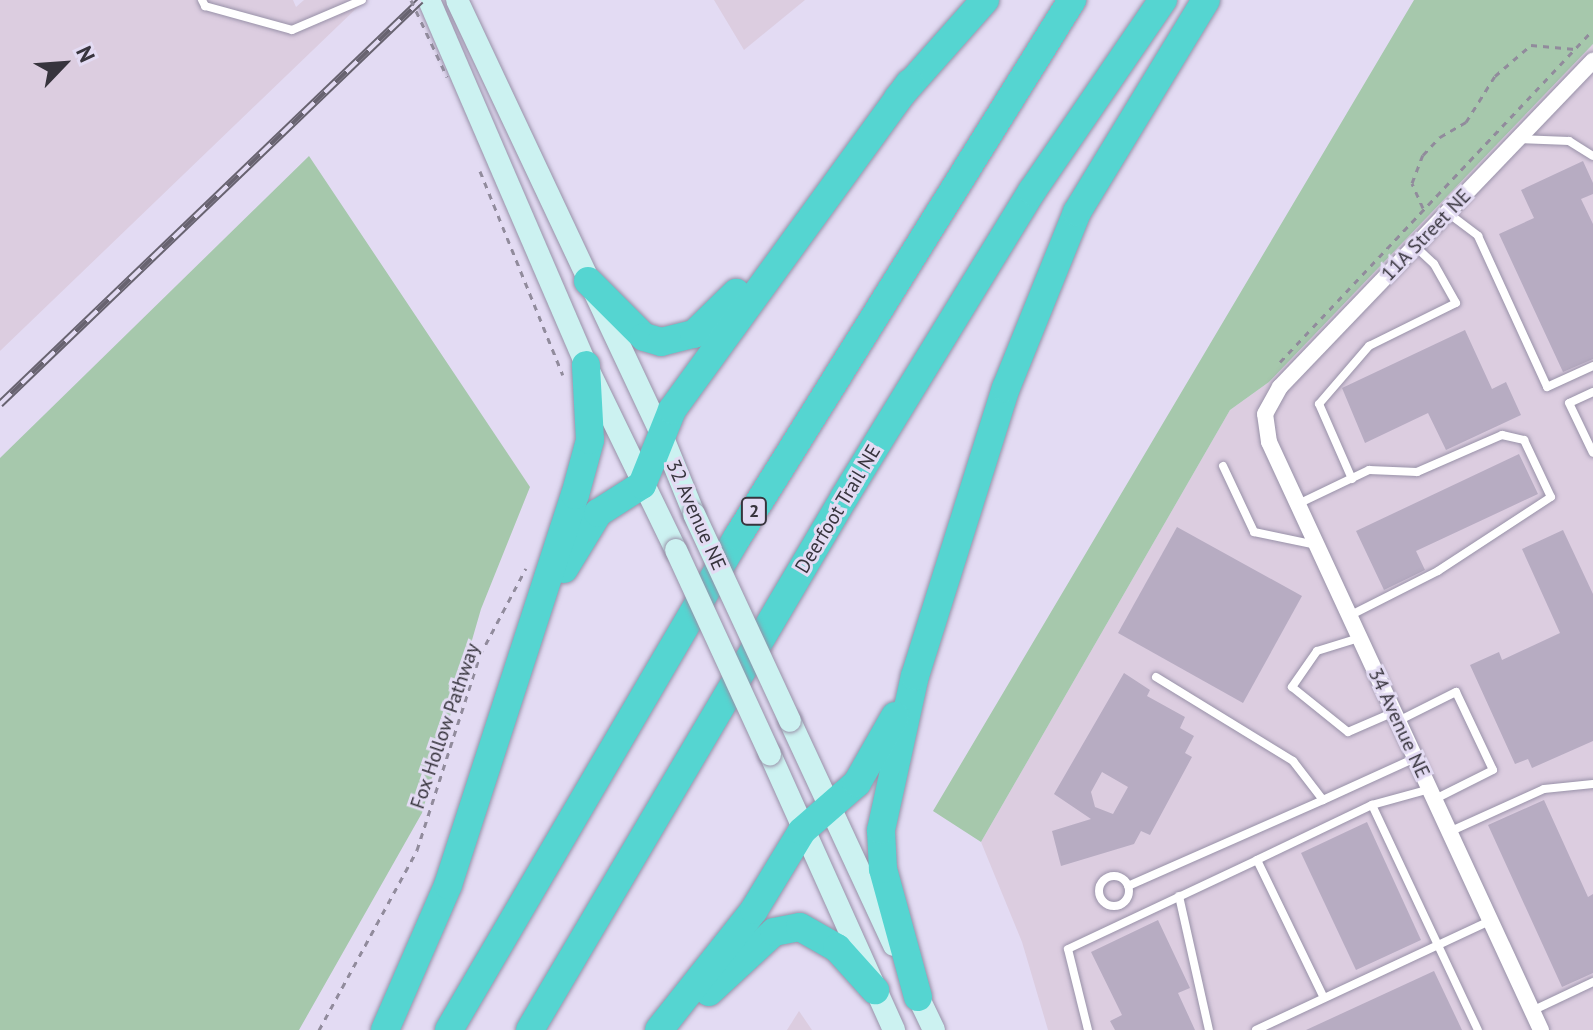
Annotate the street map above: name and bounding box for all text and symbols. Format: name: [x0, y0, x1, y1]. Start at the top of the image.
north arrow: [24, 24, 104, 104]
text: N: [70, 41, 101, 66]
street label: 11A Street NE: [1376, 184, 1476, 286]
street label: Deerfoot Trail NE: [790, 440, 886, 578]
street label: 32 Avenue NE: [661, 456, 731, 574]
road number: 2: [740, 497, 768, 525]
street label: Fox Hollow Pathway: [405, 640, 485, 812]
street label: 34 Avenue NE: [1363, 664, 1435, 782]

